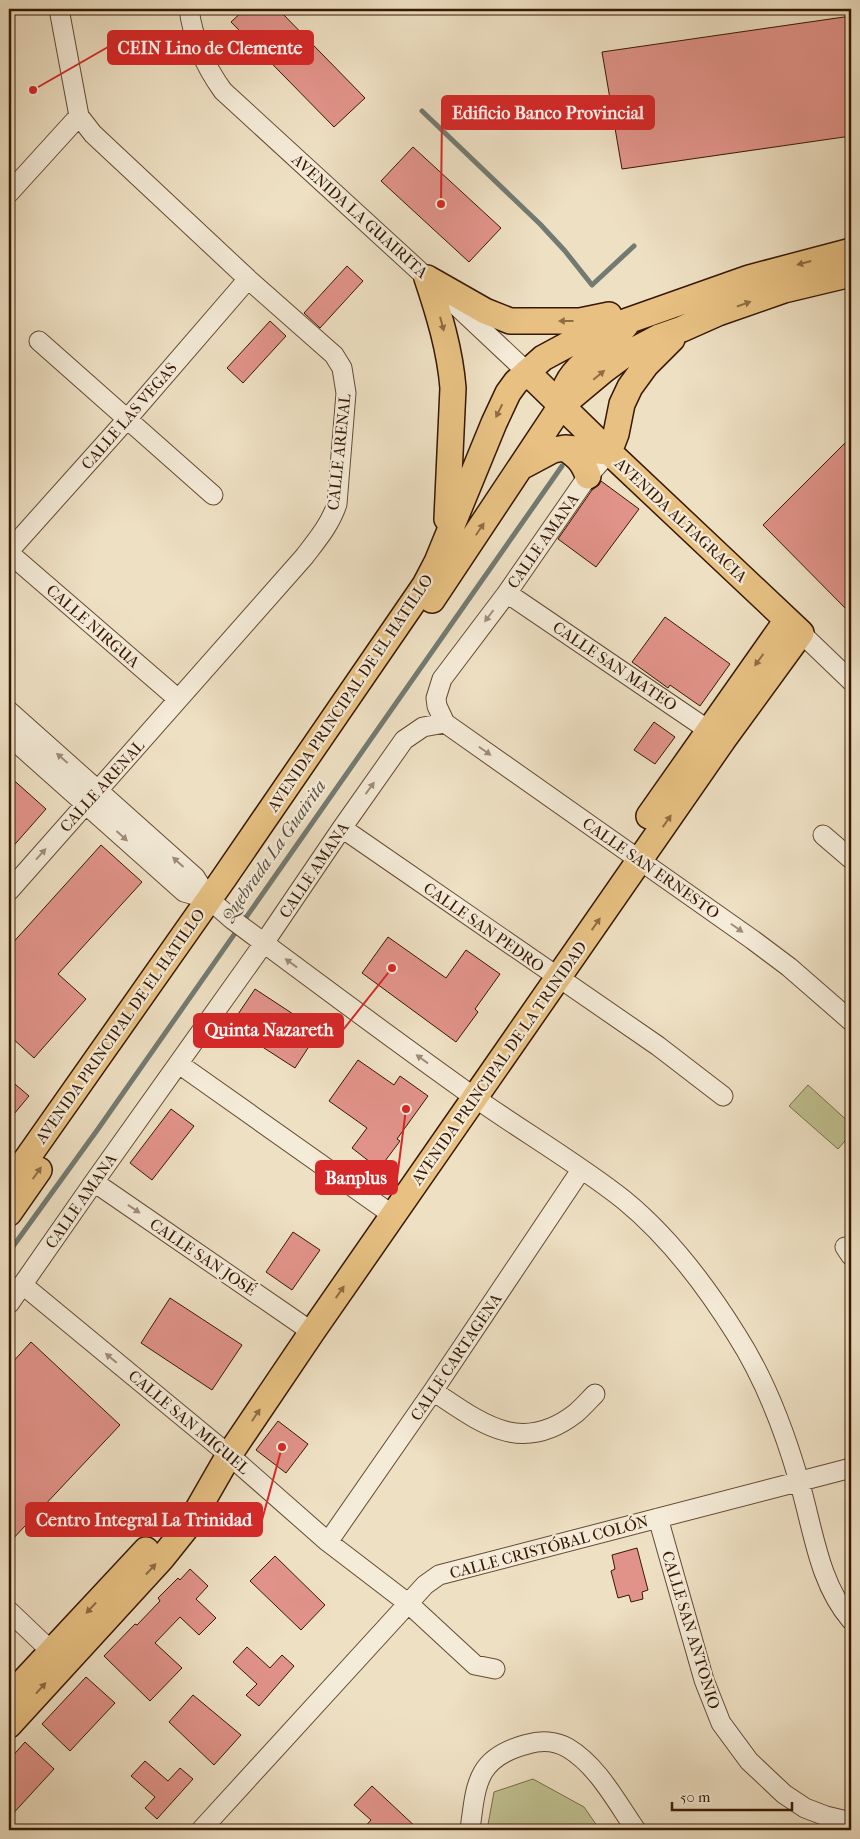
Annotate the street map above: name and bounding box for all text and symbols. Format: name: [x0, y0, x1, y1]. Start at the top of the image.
callout: CEIN Lino de Clemente: [108, 31, 313, 64]
text: CEIN Lino de Clemente: [117, 38, 303, 59]
callout: Edificio Banco Provincial: [442, 96, 654, 129]
text: Edificio Banco Provincial: [452, 103, 645, 124]
street label: AVENIDA LA GUAIRITA: [287, 149, 432, 282]
one-way arrow: [796, 259, 812, 267]
one-way arrow: [736, 300, 751, 307]
one-way arrow: [438, 317, 446, 332]
one-way arrow: [558, 317, 574, 325]
street label: CALLE LAS VEGAS: [77, 359, 181, 473]
one-way arrow: [592, 369, 605, 380]
street label: CALLE ARENAL: [323, 392, 355, 511]
one-way arrow: [495, 404, 503, 418]
street label: AVENIDA ALTAGRACIA: [610, 453, 751, 587]
street label: CALLE AMANA: [503, 489, 583, 592]
one-way arrow: [475, 522, 485, 536]
street label: AVENIDA PRINCIPAL DE EL HATILLO: [263, 571, 437, 816]
street label: CALLE NIRGUA: [43, 580, 144, 672]
one-way arrow: [484, 609, 495, 622]
street label: CALLE SAN MATEO: [549, 617, 681, 715]
one-way arrow: [754, 653, 764, 667]
street label: CALLE ARENAL: [56, 736, 149, 836]
one-way arrow: [478, 746, 491, 756]
one-way arrow: [56, 752, 68, 764]
water label: Quebrada La Guairita: [217, 776, 331, 927]
one-way arrow: [365, 782, 376, 795]
street label: CALLE SAN ERNESTO: [579, 814, 723, 922]
one-way arrow: [662, 814, 672, 827]
street label: CALLE AMANA: [275, 818, 353, 921]
one-way arrow: [115, 831, 128, 842]
one-way arrow: [35, 849, 47, 861]
one-way arrow: [173, 856, 185, 868]
street label: CALLE SAN PEDRO: [420, 878, 548, 976]
street label: AVENIDA PRINCIPAL DE EL HATILLO: [31, 905, 209, 1148]
one-way arrow: [591, 917, 601, 931]
one-way arrow: [730, 923, 744, 933]
street label: AVENIDA PRINCIPAL DE LA TRINIDAD: [407, 938, 591, 1189]
one-way arrow: [284, 958, 298, 968]
callout: Quinta Nazareth: [194, 1014, 343, 1047]
text: Quinta Nazareth: [204, 1020, 334, 1041]
one-way arrow: [416, 1054, 429, 1065]
street label: CALLE AMANA: [41, 1149, 121, 1252]
callout: Banplus: [316, 1161, 397, 1194]
one-way arrow: [32, 1166, 42, 1180]
text: Banplus: [325, 1168, 387, 1189]
one-way arrow: [127, 1204, 141, 1214]
street label: CALLE SAN JOSÉ: [146, 1214, 261, 1300]
one-way arrow: [335, 1285, 345, 1299]
street label: CALLE CARTAGENA: [406, 1289, 506, 1424]
one-way arrow: [105, 1352, 118, 1363]
street label: CALLE SAN MIGUEL: [125, 1366, 253, 1478]
one-way arrow: [251, 1408, 261, 1421]
callout: Centro Integral La Trinidad: [26, 1503, 262, 1536]
text: Centro Integral La Trinidad: [36, 1510, 253, 1531]
street label: CALLE CRISTÓBAL COLÓN: [447, 1510, 651, 1583]
street label: CALLE SAN ANTONIO: [658, 1549, 724, 1711]
one-way arrow: [145, 1563, 157, 1575]
one-way arrow: [85, 1602, 97, 1614]
one-way arrow: [35, 1683, 47, 1695]
scale bar: [672, 1779, 792, 1811]
text: 50 m: [680, 1788, 711, 1806]

